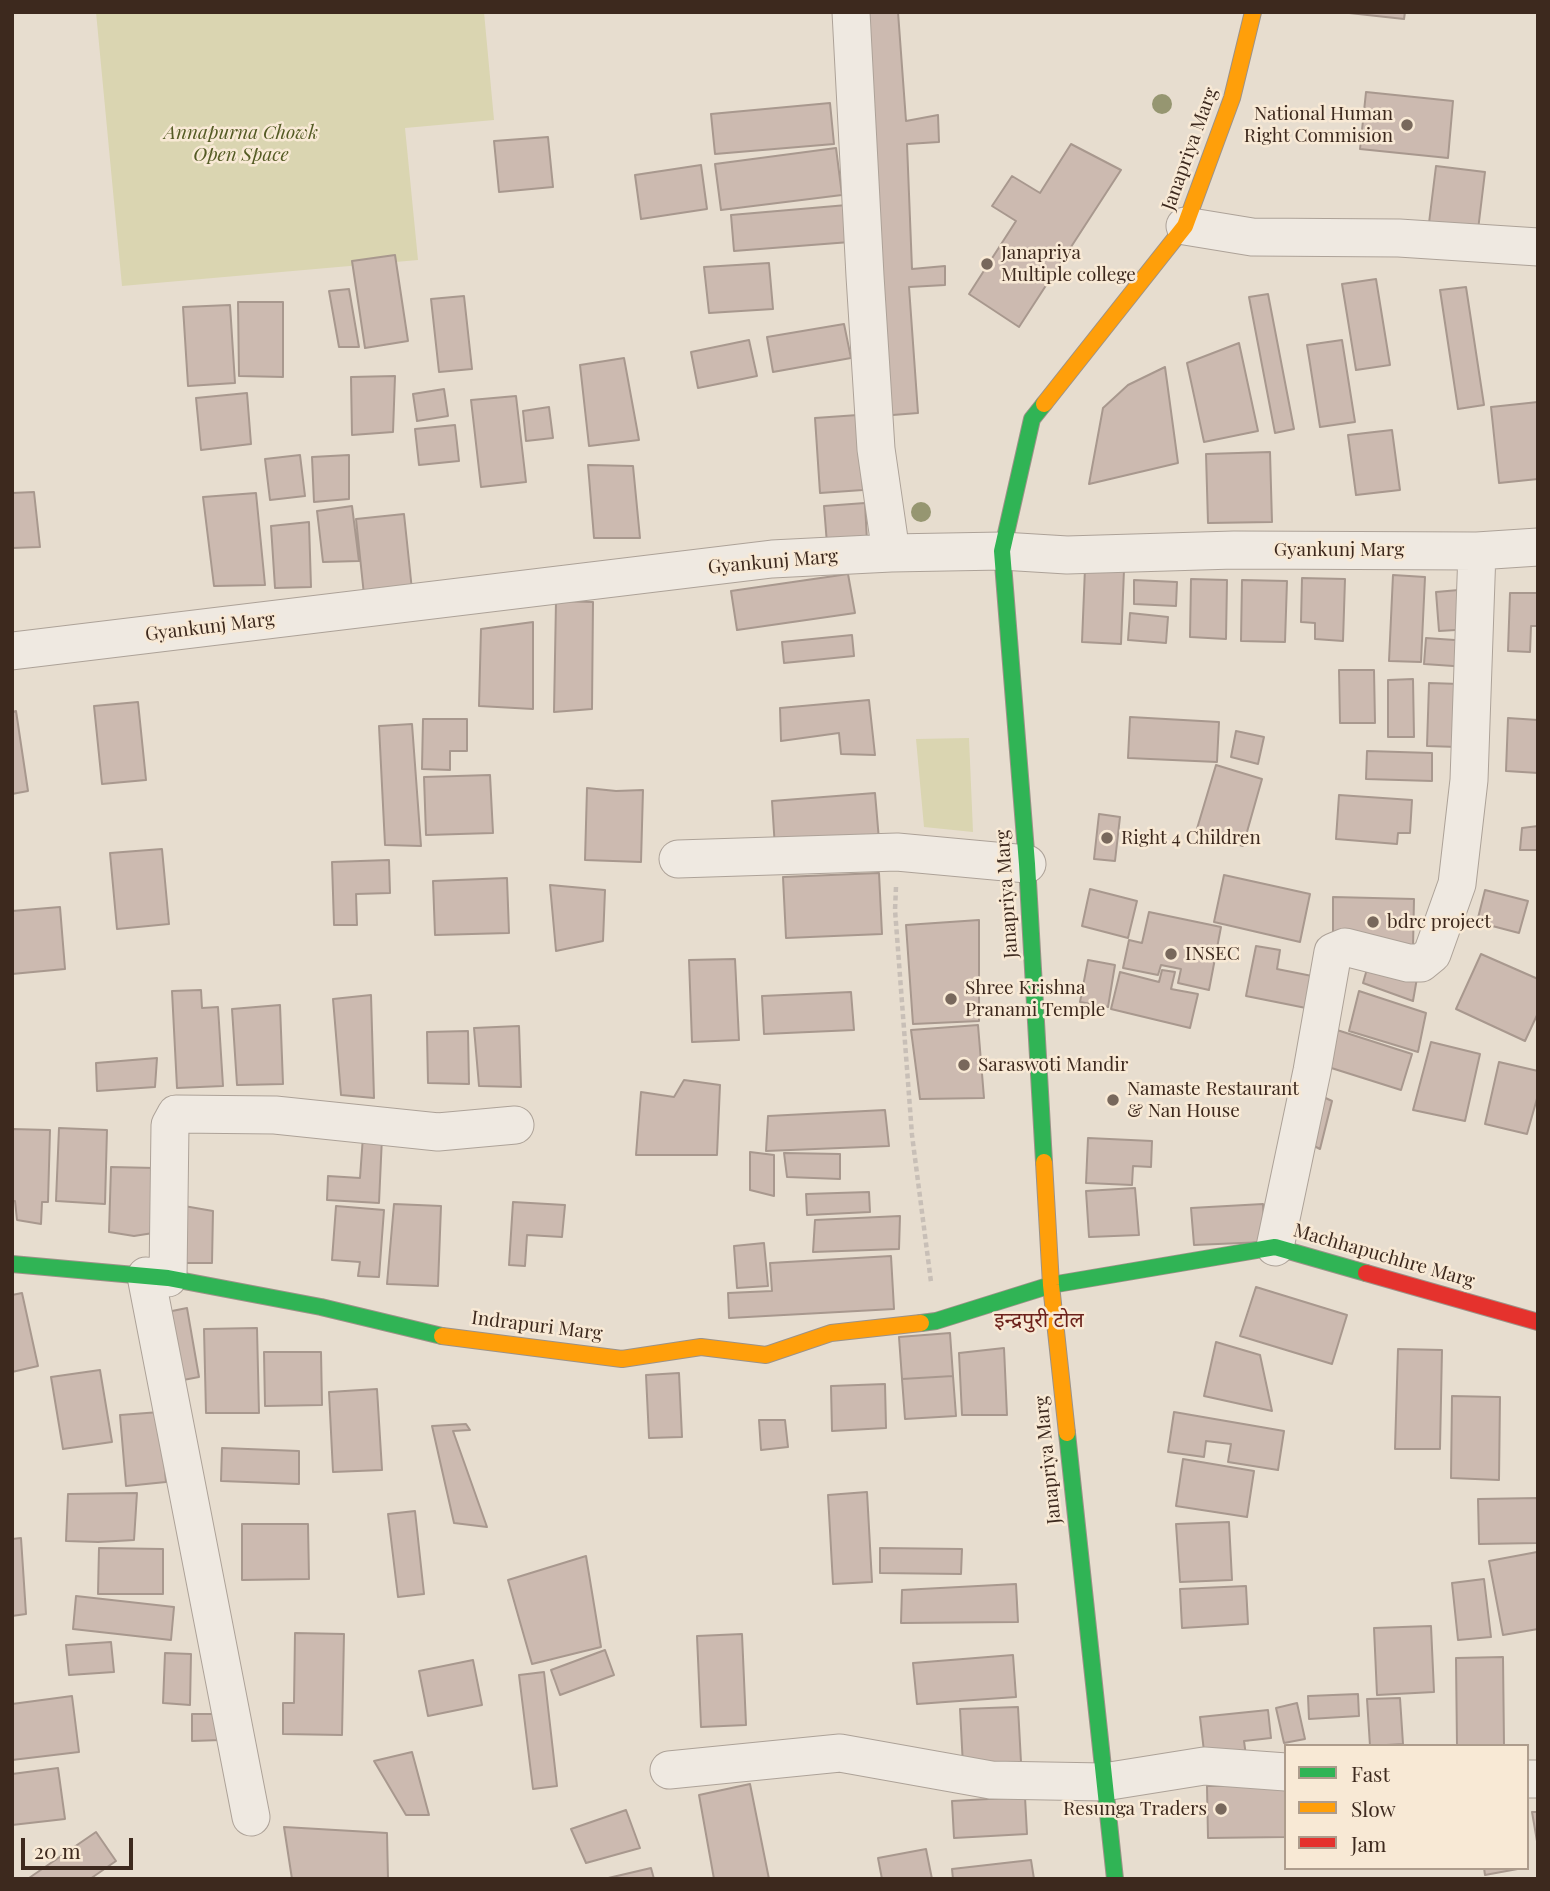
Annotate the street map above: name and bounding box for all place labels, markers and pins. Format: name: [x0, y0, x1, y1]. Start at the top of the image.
place label: National Human Right Commision: [1244, 103, 1393, 147]
marker: National Human Right Commision: [1399, 117, 1415, 133]
place label: Janapriya Multiple college: [1001, 242, 1136, 286]
marker: Janapriya Multiple college: [979, 256, 995, 272]
place label: Right 4 Children: [1121, 827, 1261, 849]
marker: Right 4 Children: [1099, 830, 1115, 846]
place label: bdrc project: [1387, 911, 1491, 933]
marker: bdrc project: [1365, 914, 1381, 930]
place label: INSEC: [1185, 943, 1240, 965]
marker: INSEC: [1163, 946, 1179, 962]
place label: Shree Krishna Pranami Temple: [965, 977, 1105, 1021]
marker: Shree Krishna Pranami Temple: [943, 991, 959, 1007]
place label: Saraswoti Mandir: [978, 1054, 1128, 1076]
marker: Saraswoti Mandir: [956, 1057, 972, 1073]
place label: Namaste Restaurant & Nan House: [1127, 1078, 1299, 1122]
marker: Namaste Restaurant & Nan House: [1105, 1092, 1121, 1108]
place label: Resunga Traders: [1063, 1798, 1207, 1820]
marker: Resunga Traders: [1213, 1801, 1229, 1817]

